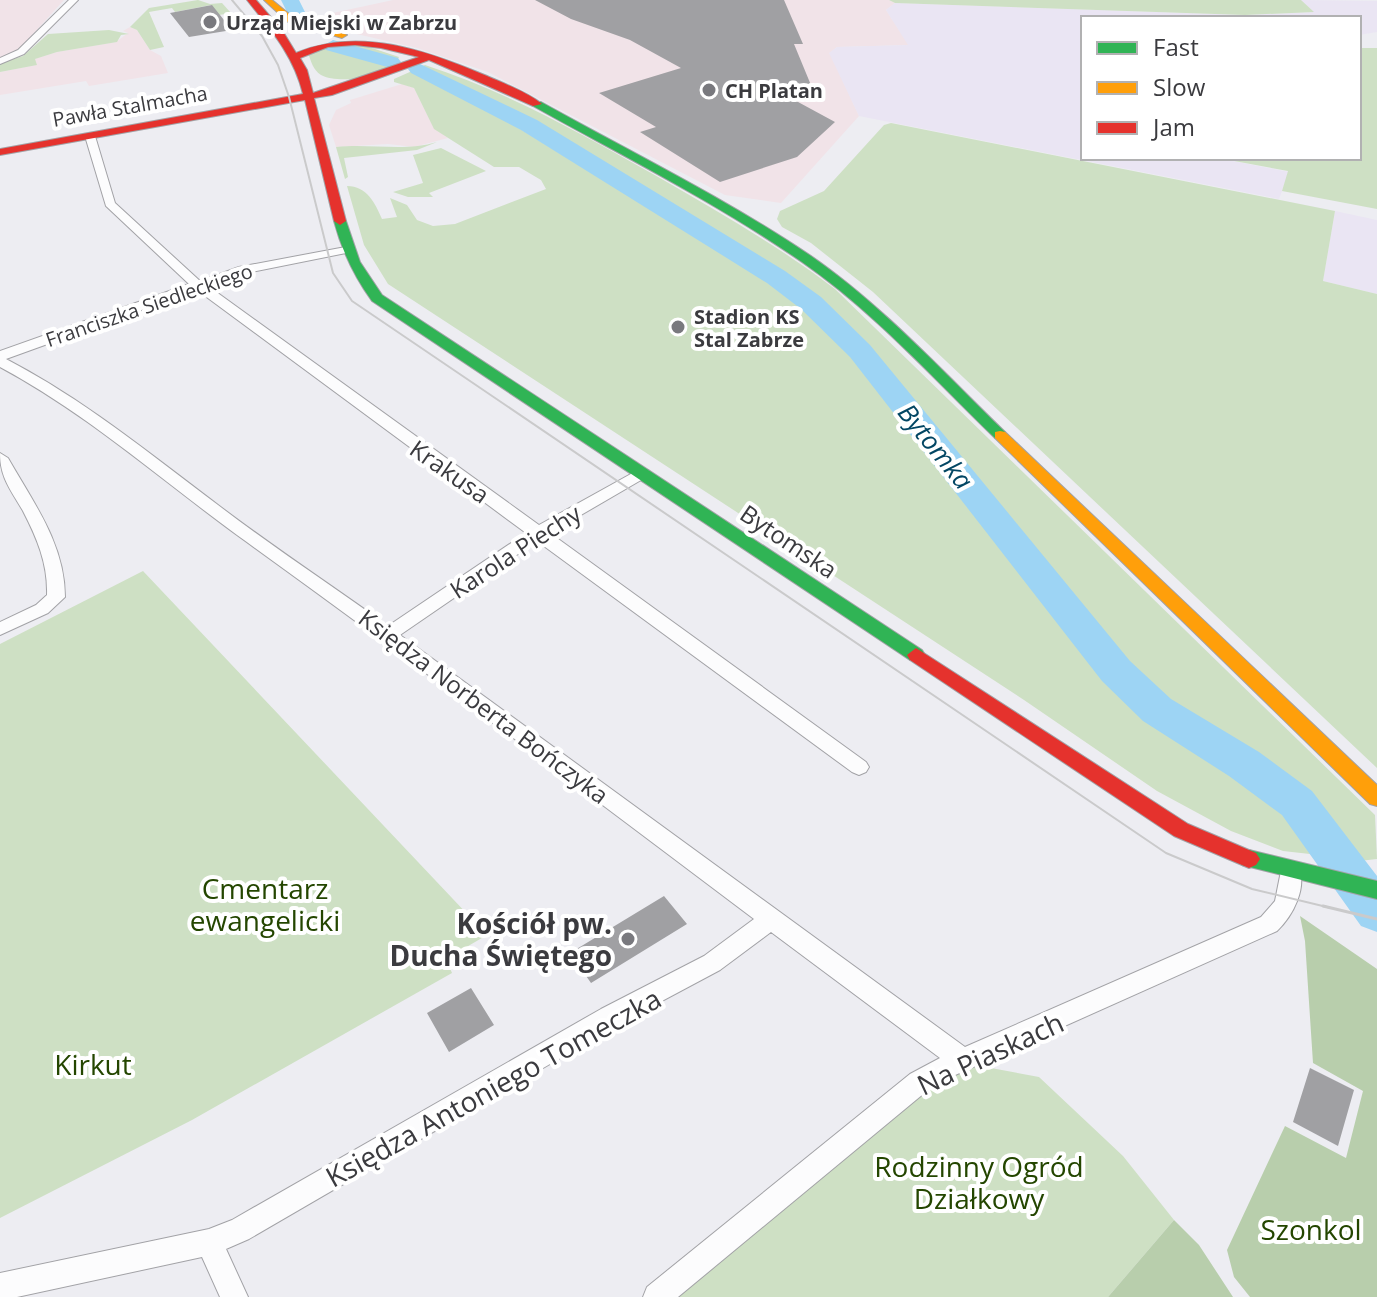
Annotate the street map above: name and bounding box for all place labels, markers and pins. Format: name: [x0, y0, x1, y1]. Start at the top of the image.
place label: Urząd Miejski w Zabrzu: [226, 9, 457, 36]
marker: Urząd Miejski w Zabrzu: [201, 13, 219, 31]
place label: CH Platan: [725, 77, 823, 104]
marker: CH Platan: [700, 81, 718, 99]
place label: Stadion KS Stal Zabrze: [694, 303, 804, 353]
marker: Stadion KS Stal Zabrze: [669, 318, 687, 336]
place label: Kościół pw. Ducha Świętego: [390, 904, 612, 974]
marker: Kościół pw. Ducha Świętego: [619, 930, 637, 948]

